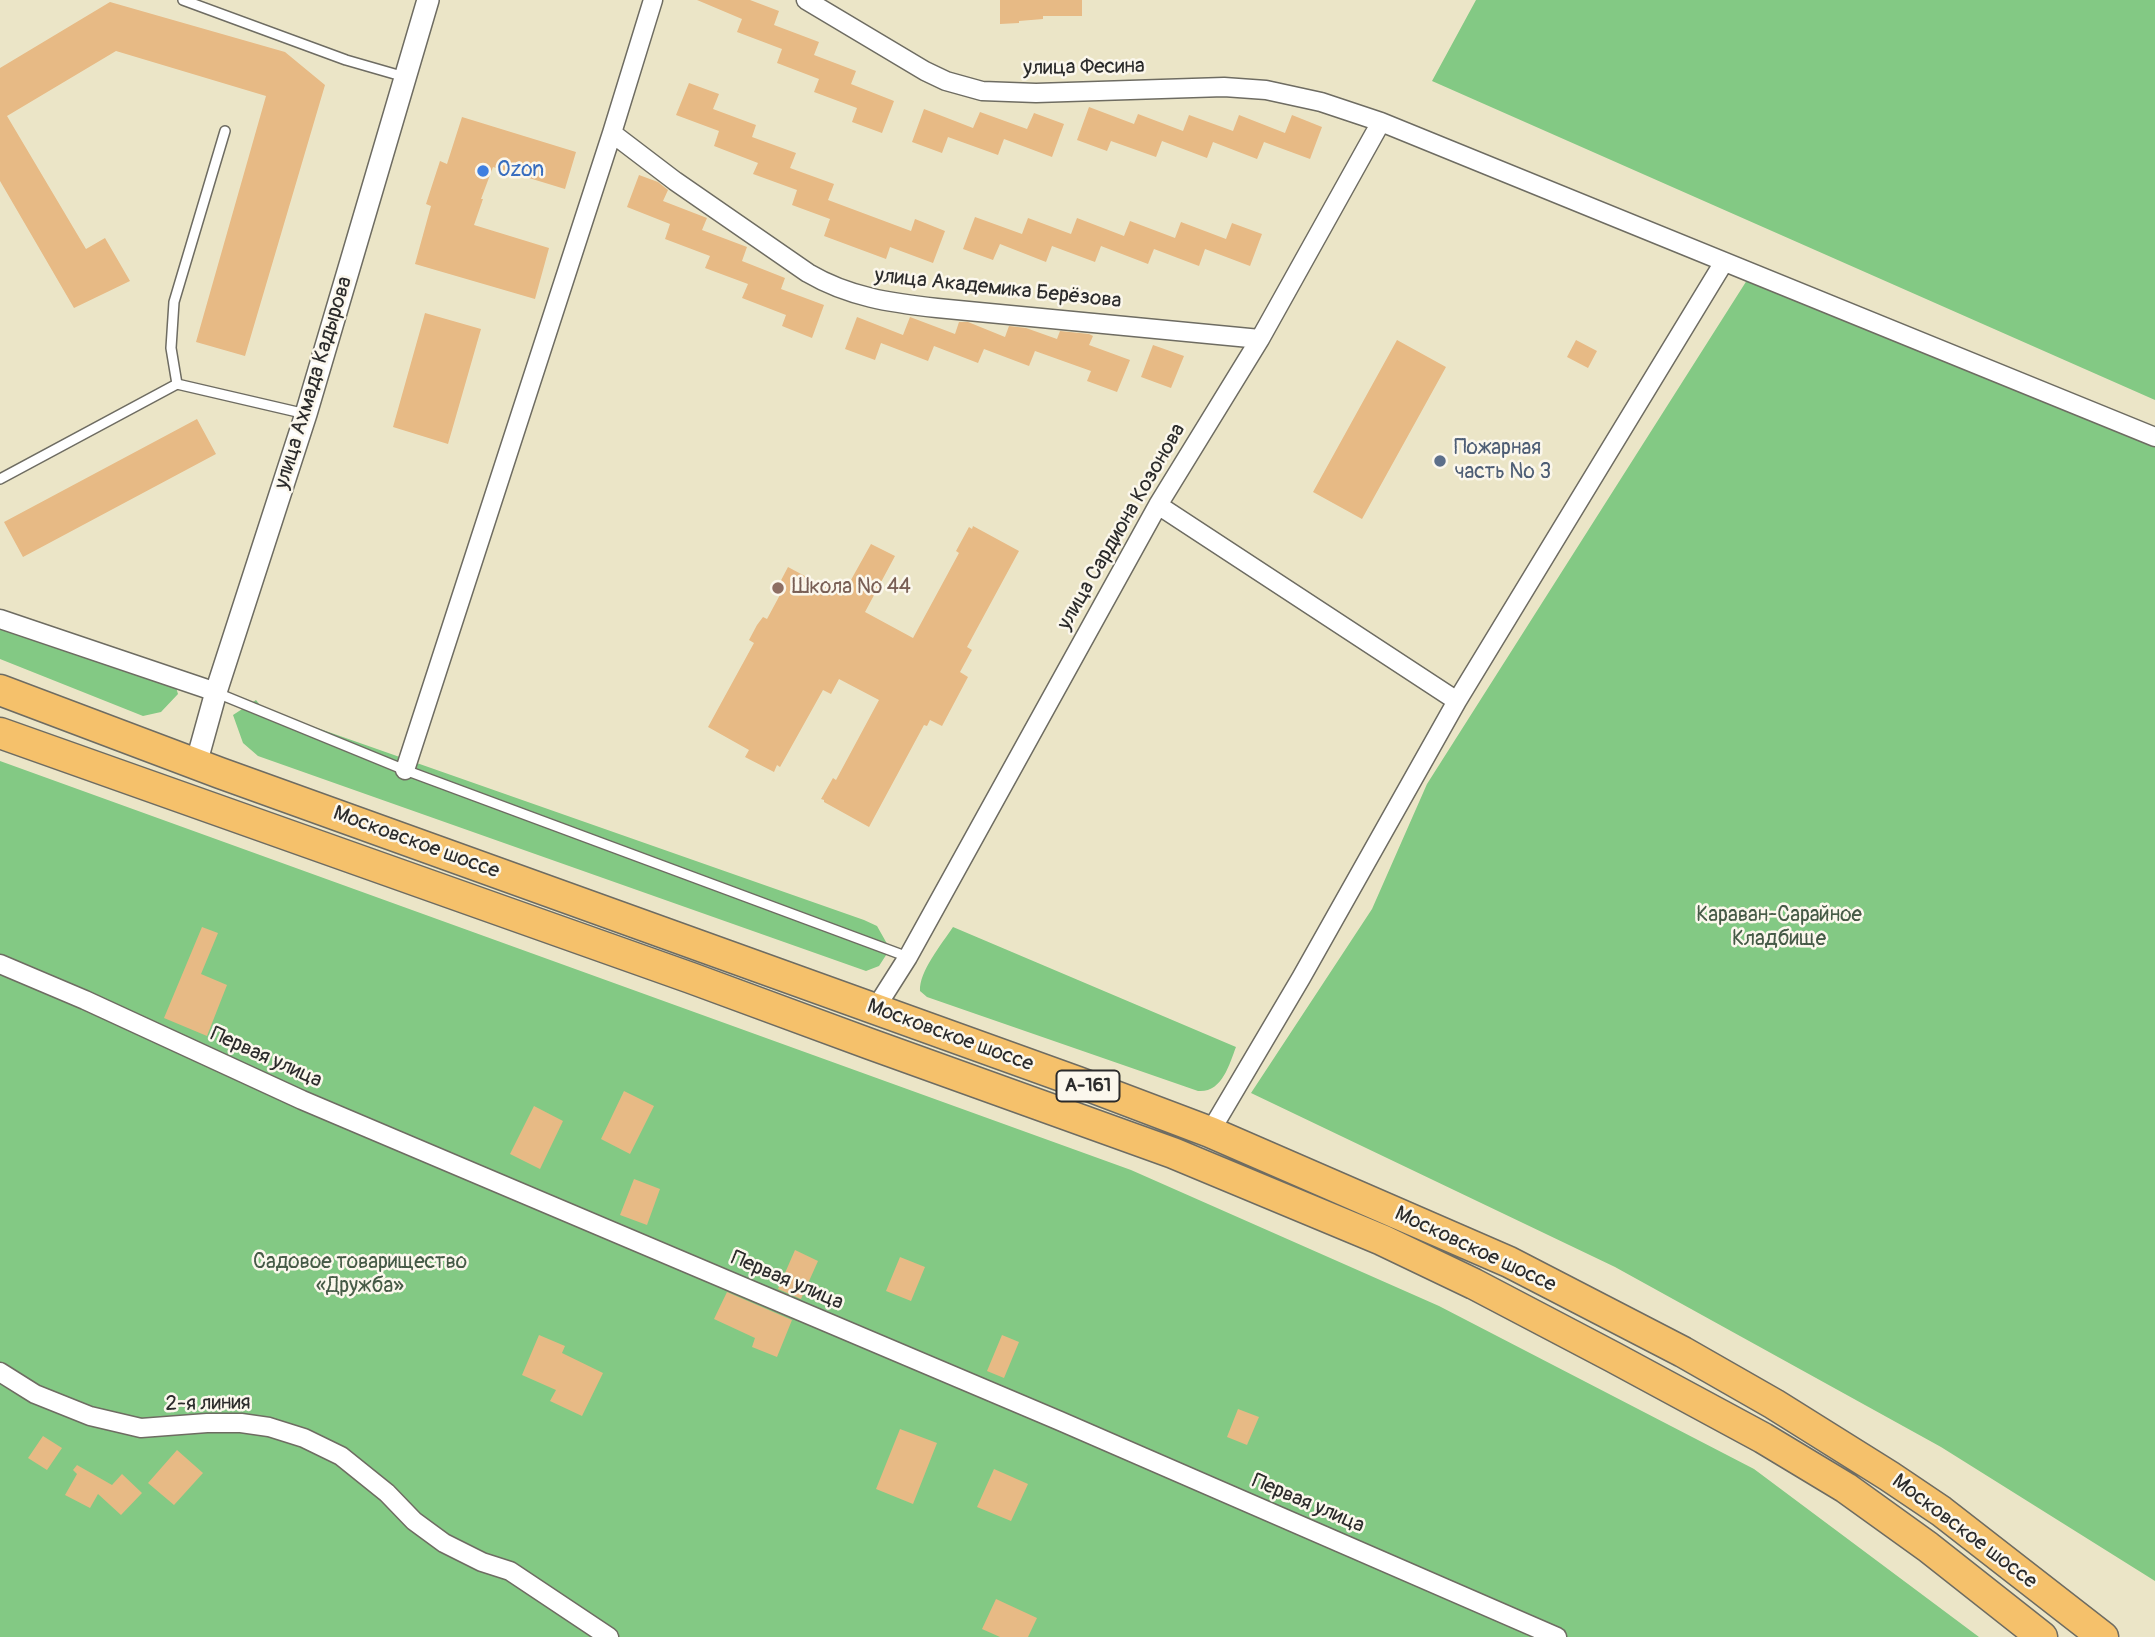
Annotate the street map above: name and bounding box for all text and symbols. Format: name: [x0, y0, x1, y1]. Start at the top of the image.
street label: улица Фесина: [1023, 54, 1145, 82]
place label: Ozon: [497, 158, 544, 184]
marker: Ozon: [475, 163, 491, 179]
street label: улица Академика Берёзова: [873, 264, 1123, 314]
street label: улица Ахмада Кадырова: [270, 274, 358, 492]
street label: улица Сардиона Козонова: [1053, 419, 1191, 635]
place label: Пожарная часть № 3: [1454, 436, 1551, 486]
marker: Пожарная часть № 3: [1432, 453, 1448, 469]
place label: Школа № 44: [792, 575, 911, 601]
marker: Школа № 44: [770, 580, 786, 596]
street label: Московское шоссе: [329, 801, 503, 885]
park label: Караван-Сарайное Кладбище: [1696, 903, 1862, 953]
street label: Московское шоссе: [863, 994, 1037, 1078]
street label: Первая улица: [206, 1022, 326, 1094]
road number: А-161: [1056, 1070, 1120, 1102]
street label: Московское шоссе: [1390, 1202, 1560, 1298]
street label: Первая улица: [727, 1246, 847, 1316]
park label: Садовое товарищество «Дружба»: [253, 1250, 467, 1300]
street label: 2-я линия: [165, 1391, 251, 1417]
street label: Первая улица: [1248, 1469, 1368, 1539]
street label: Московское шоссе: [1887, 1469, 2041, 1595]

